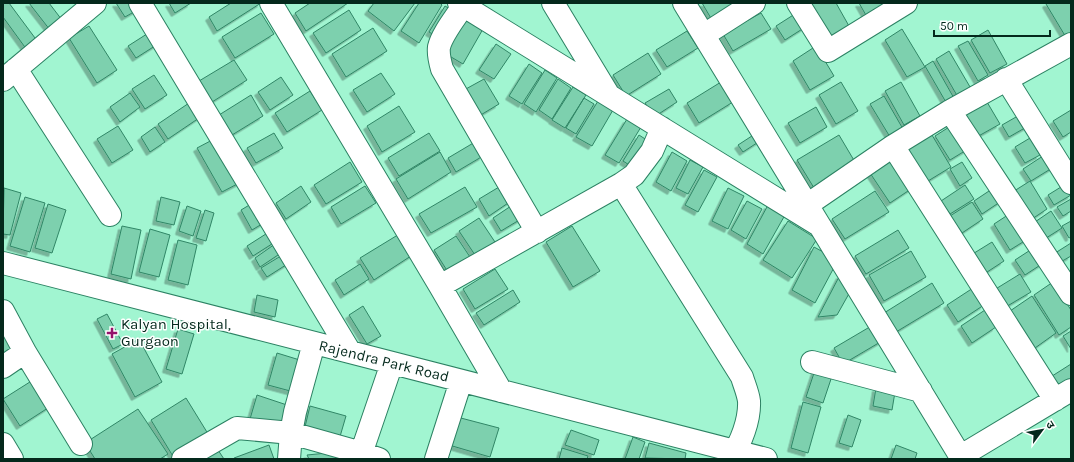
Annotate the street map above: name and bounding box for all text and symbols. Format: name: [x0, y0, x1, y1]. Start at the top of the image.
scale bar: [934, 12, 1050, 38]
text: 50 m: [940, 19, 968, 33]
place label: Kalyan Hospital, Gurgaon: [121, 315, 231, 350]
marker: Kalyan Hospital, Gurgaon: [106, 327, 118, 339]
street label: Rajendra Park Road: [317, 336, 451, 386]
north arrow: [1022, 410, 1062, 450]
text: उ: [1043, 419, 1058, 432]

